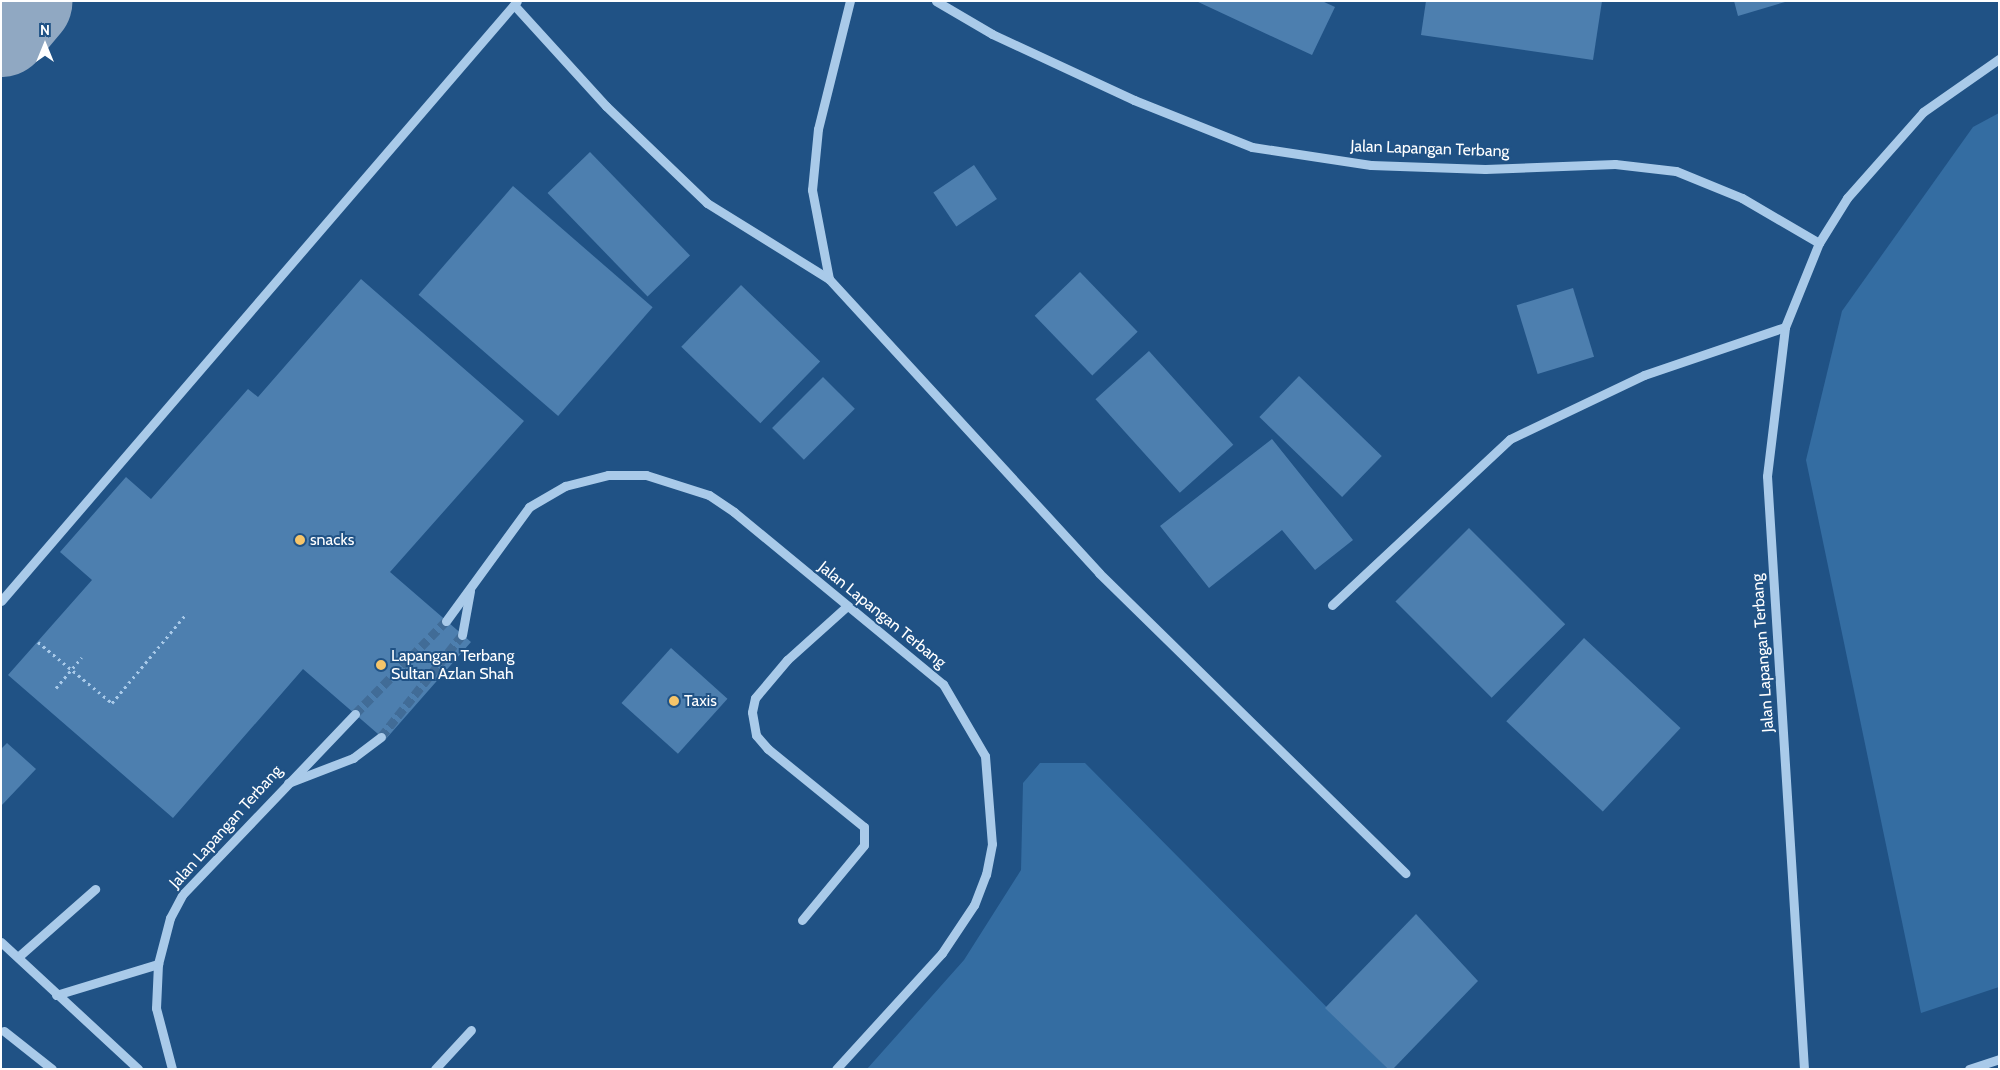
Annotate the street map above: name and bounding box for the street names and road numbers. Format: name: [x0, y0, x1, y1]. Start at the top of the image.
street label: Jalan Lapangan Terbang: [1350, 137, 1510, 161]
street label: Jalan Lapangan Terbang: [814, 558, 950, 672]
street label: Jalan Lapangan Terbang: [1748, 573, 1778, 733]
street label: Jalan Lapangan Terbang: [166, 761, 286, 893]

